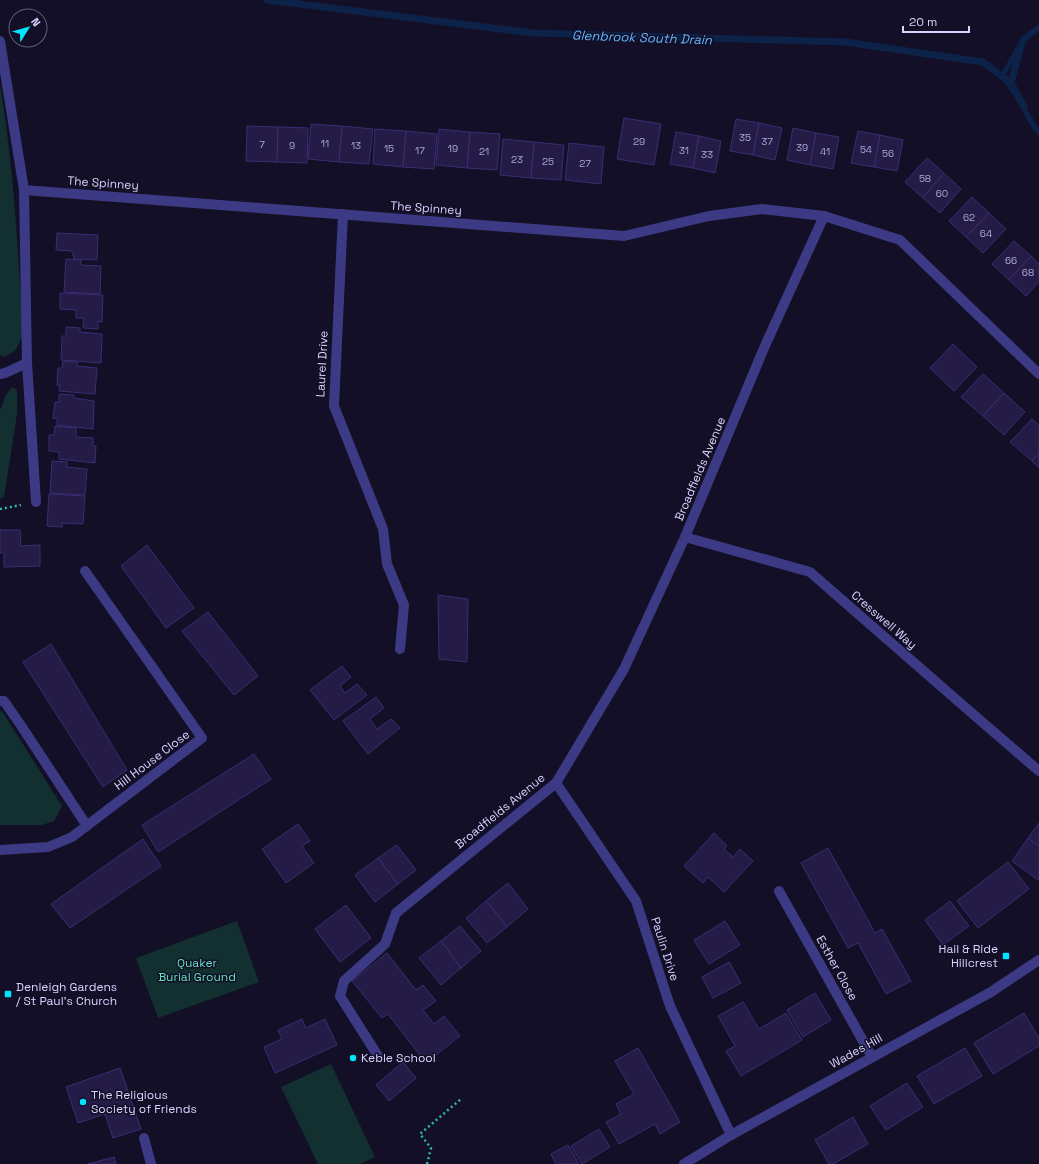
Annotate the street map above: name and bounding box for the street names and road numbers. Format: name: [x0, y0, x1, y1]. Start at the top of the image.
street label: The Spinney: [67, 173, 139, 193]
street label: The Spinney: [390, 198, 462, 218]
street label: Laurel Drive: [312, 330, 332, 398]
street label: Broadfields Avenue: [671, 415, 729, 523]
street label: Cresswell Way: [848, 587, 920, 653]
street label: Hill House Close: [111, 726, 193, 794]
street label: Broadfields Avenue: [452, 770, 548, 852]
street label: Paulin Drive: [647, 915, 683, 983]
street label: Esther Close: [813, 933, 861, 1003]
street label: Wades Hill: [827, 1030, 885, 1072]

